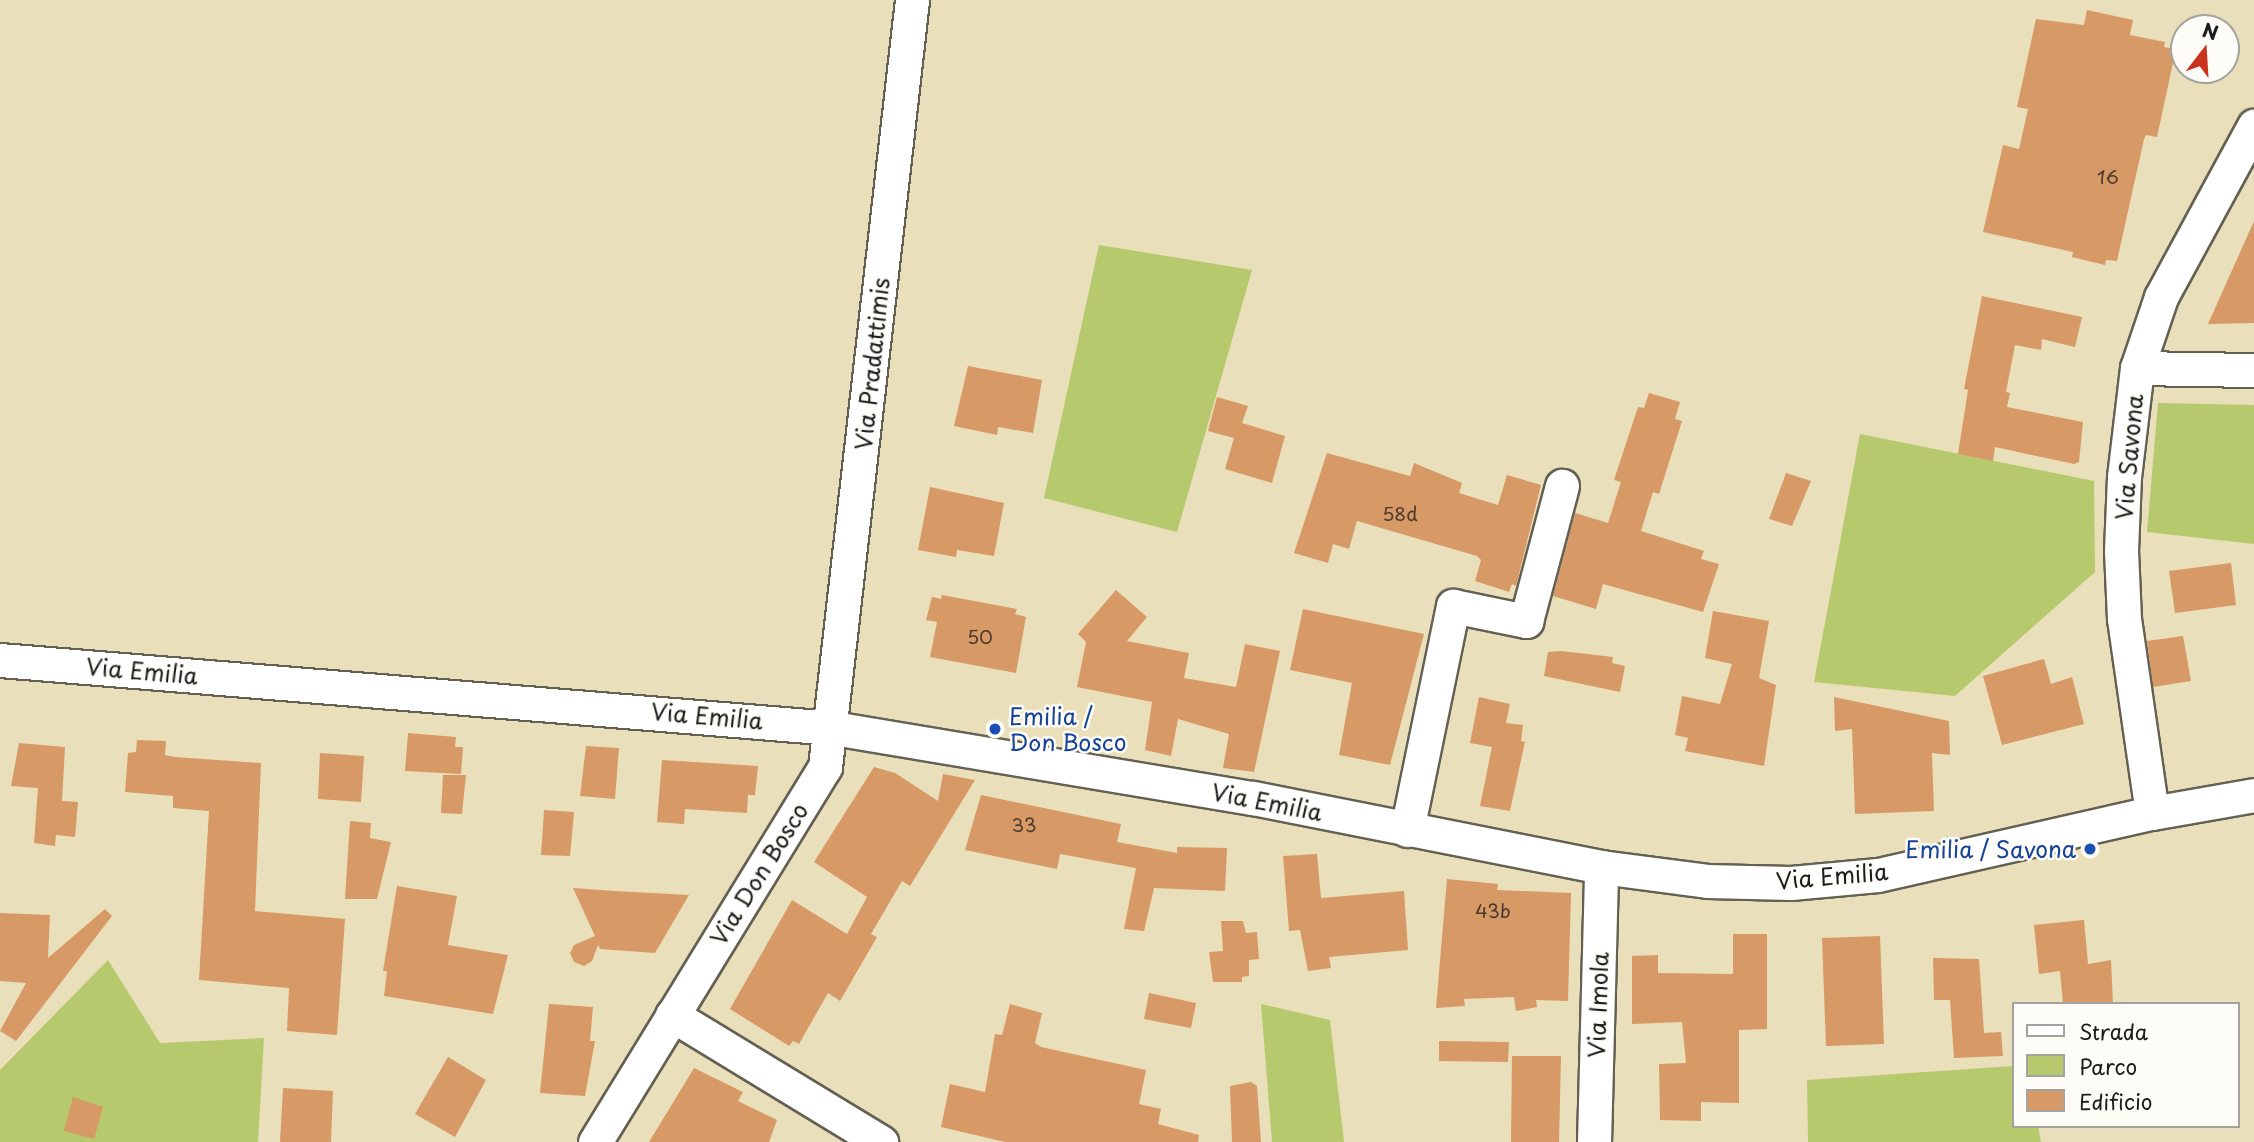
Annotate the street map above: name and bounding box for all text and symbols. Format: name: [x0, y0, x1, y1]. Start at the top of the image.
north arrow: [2170, 14, 2240, 84]
text: N: [2199, 15, 2222, 46]
house number: 16: [2097, 166, 2119, 188]
street label: Via Pradattimis: [849, 276, 895, 452]
street label: Via Savona: [2110, 394, 2148, 520]
house number: 58d: [1382, 503, 1418, 525]
house number: 50: [967, 626, 993, 648]
street label: Via Emilia: [85, 652, 199, 690]
street label: Via Emilia: [650, 697, 764, 735]
place label: Emilia / Don Bosco: [1009, 702, 1126, 756]
marker: Emilia / Don Bosco: [987, 721, 1003, 737]
street label: Via Emilia: [1209, 778, 1325, 826]
street label: Via Don Bosco: [705, 799, 813, 949]
house number: 33: [1012, 814, 1036, 836]
place label: Emilia / Savona: [1903, 835, 2076, 863]
marker: Emilia / Savona: [2082, 841, 2098, 857]
street label: Via Emilia: [1775, 857, 1889, 895]
house number: 43b: [1475, 900, 1511, 922]
street label: Via Imola: [1582, 952, 1614, 1058]
legend: [2012, 1002, 2240, 1128]
text: Strada: [2079, 1015, 2148, 1047]
text: Parco: [2079, 1050, 2137, 1082]
text: Edificio: [2079, 1085, 2152, 1117]

